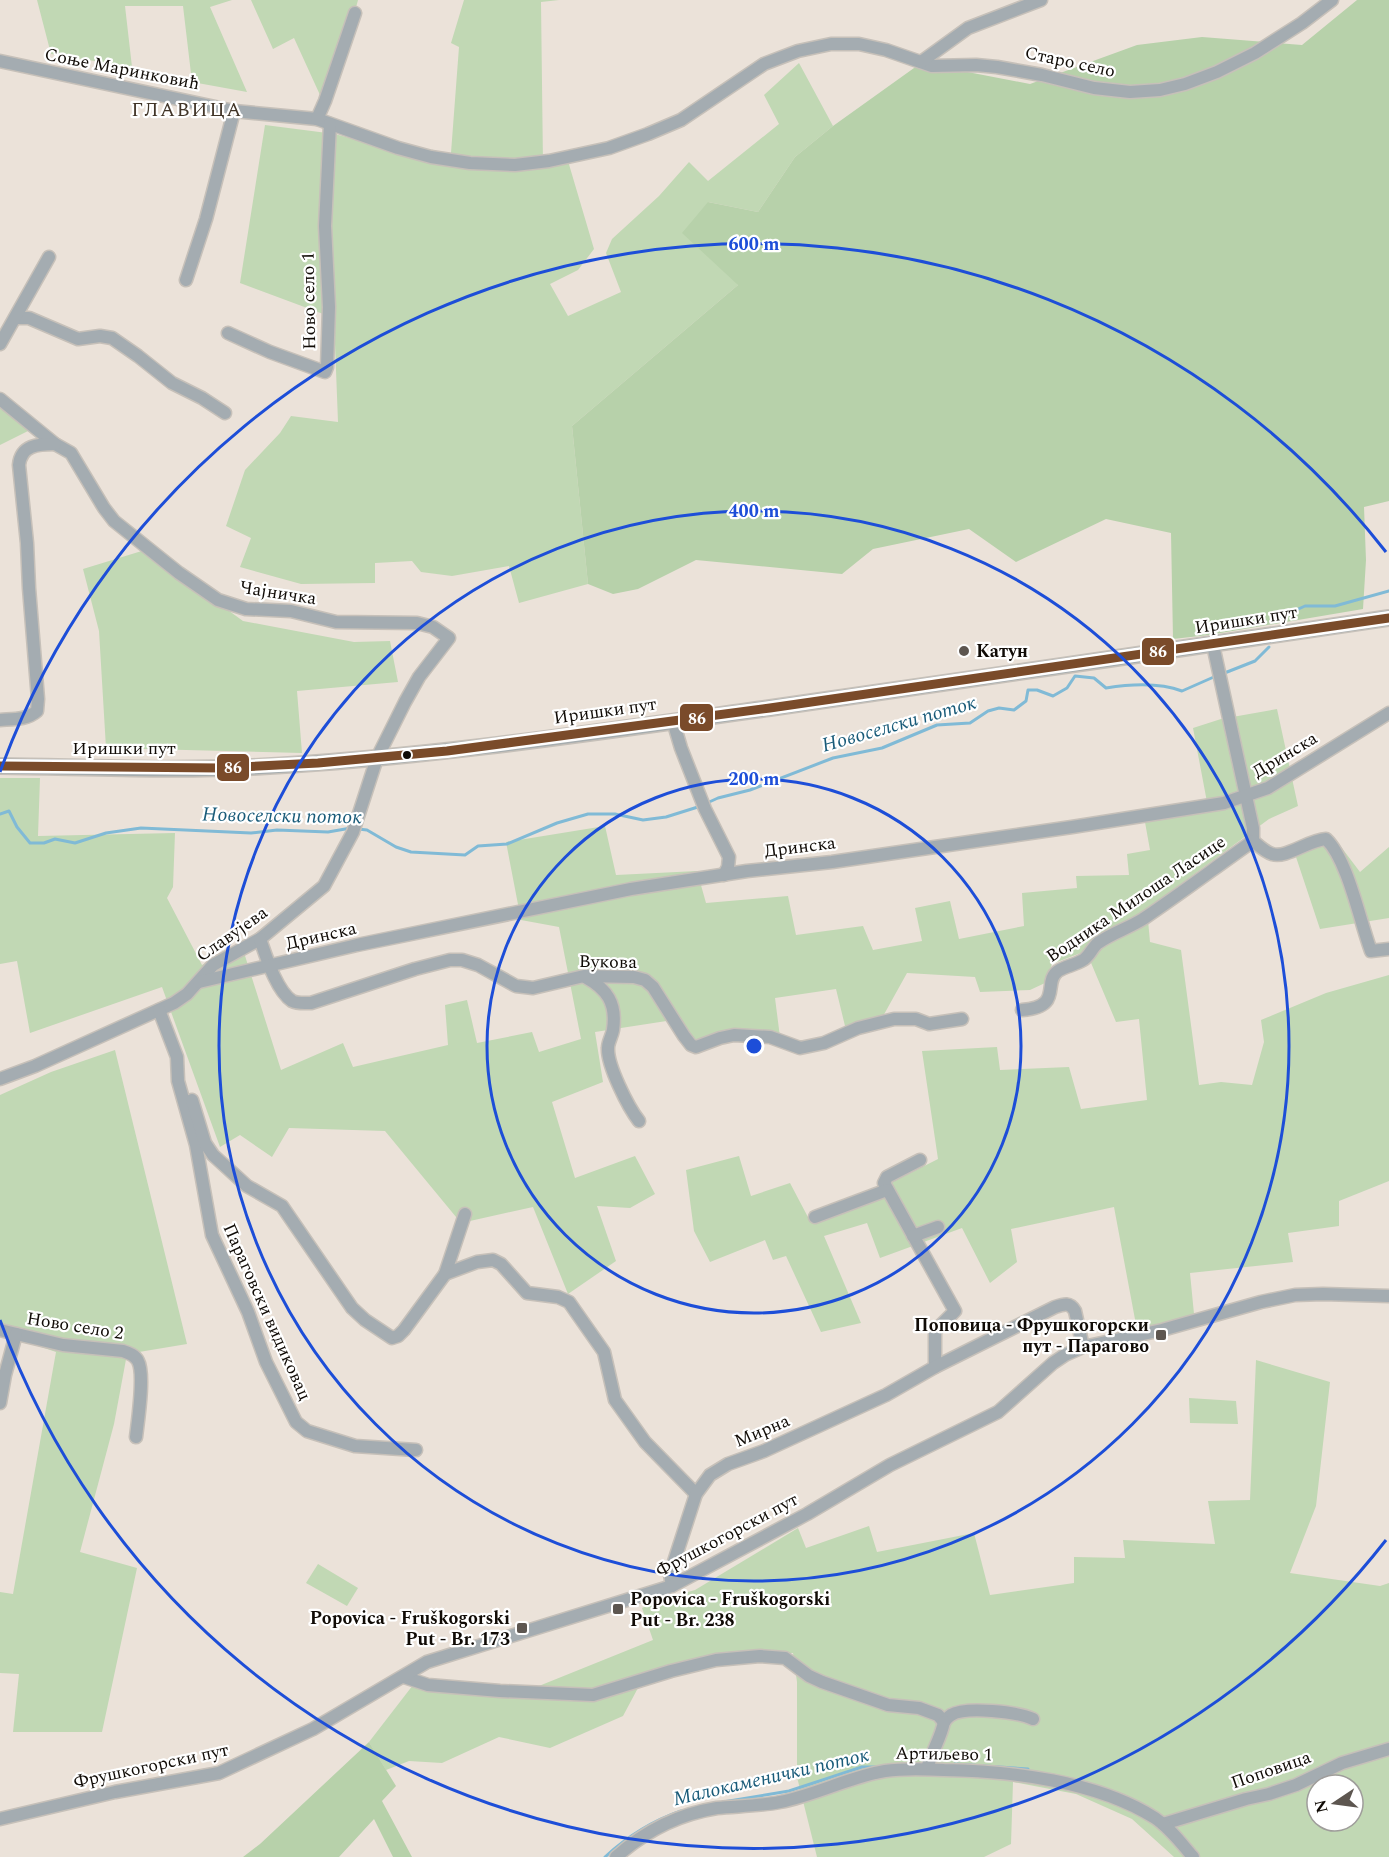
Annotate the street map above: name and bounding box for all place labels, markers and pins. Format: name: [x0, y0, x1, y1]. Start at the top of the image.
place label: Катун: [976, 638, 1028, 665]
marker: Катун: [957, 644, 971, 658]
unlabelled marker: [401, 749, 413, 761]
centre of rings: [744, 1036, 764, 1056]
place label: Поповица - Фрушкогорски пут - Парагово: [914, 1312, 1149, 1360]
marker: Поповица - Фрушкогорски пут - Парагово: [1154, 1328, 1168, 1342]
place label: Popovica - Fruškogorski Put - Br. 238: [630, 1586, 830, 1634]
marker: Popovica - Fruškogorski Put - Br. 238: [611, 1602, 625, 1616]
place label: Popovica - Fruškogorski Put - Br. 173: [310, 1605, 510, 1653]
marker: Popovica - Fruškogorski Put - Br. 173: [515, 1621, 529, 1635]

